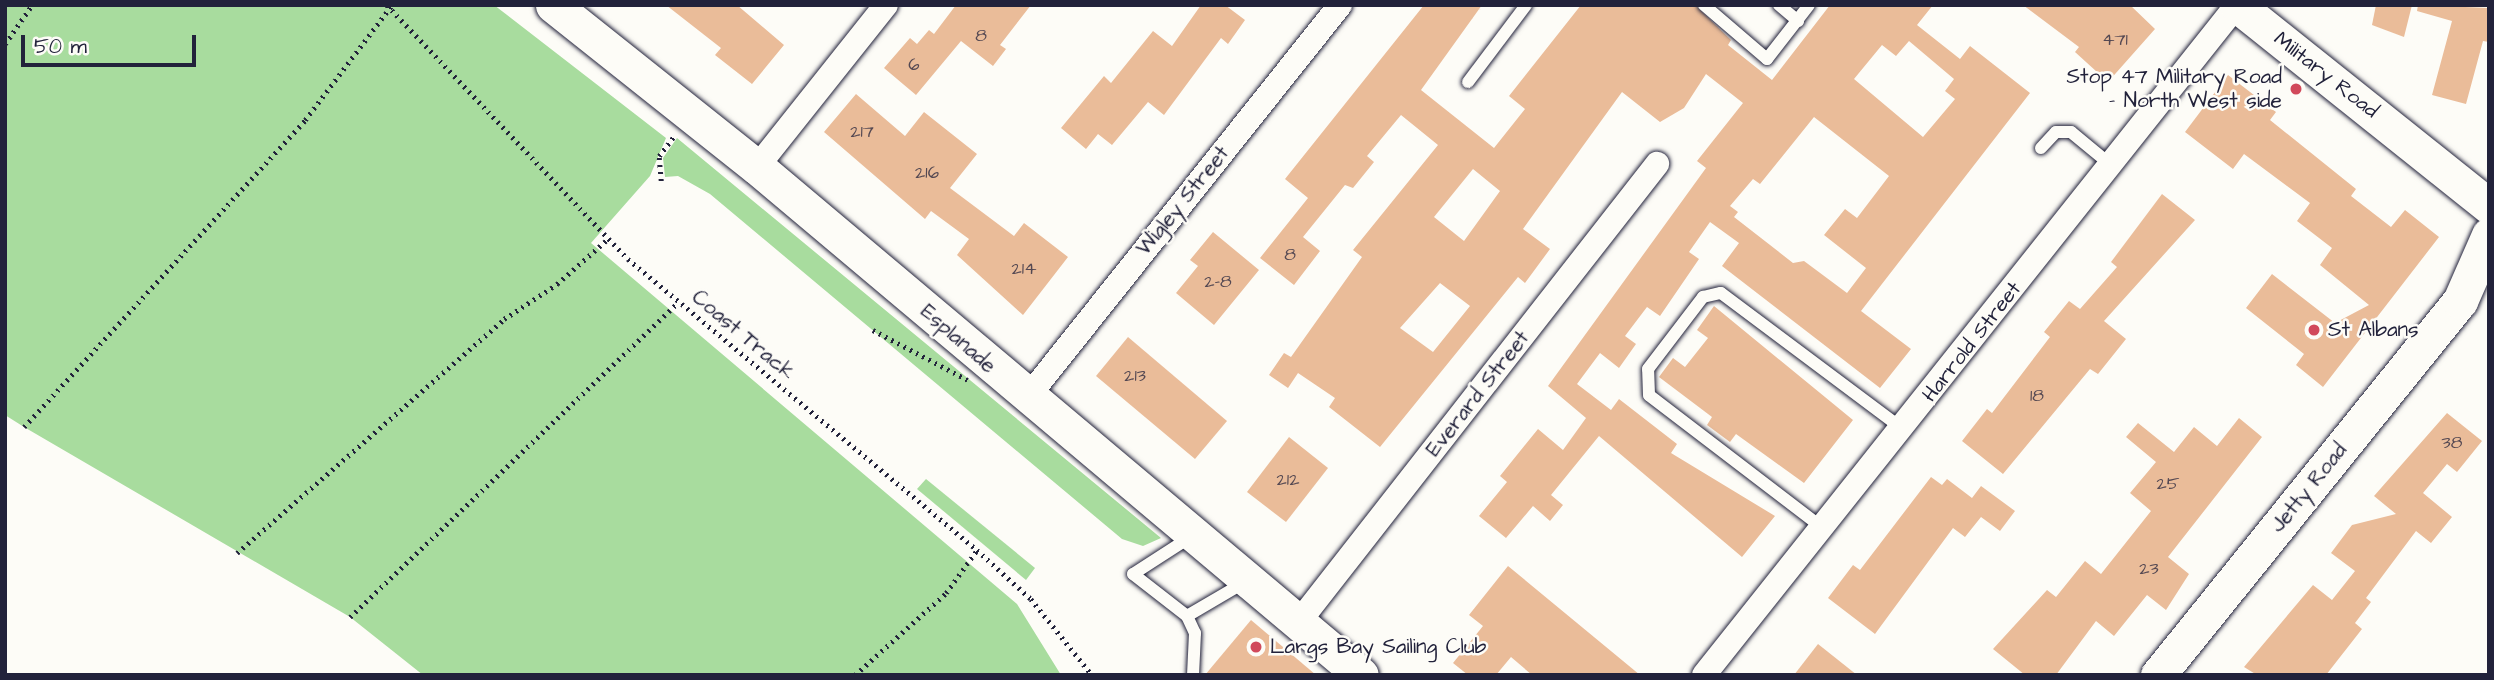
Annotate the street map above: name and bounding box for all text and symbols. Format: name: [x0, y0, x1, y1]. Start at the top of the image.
scale bar: [24, 21, 200, 65]
house number: 8: [975, 25, 987, 47]
street label: Military Road: [2269, 26, 2383, 124]
house number: 471: [2102, 29, 2128, 51]
text: 50 m: [34, 32, 87, 61]
house number: 6: [908, 54, 920, 76]
place label: Stop 47 Military Road - North West side: [2067, 64, 2282, 114]
marker: Stop 47 Military Road - North West side: [2288, 81, 2304, 97]
house number: 217: [850, 121, 874, 143]
street label: Wigley Street: [1131, 141, 1235, 261]
house number: 216: [915, 162, 939, 184]
house number: 8: [1284, 244, 1296, 266]
house number: 214: [1012, 258, 1036, 280]
house number: 2-8: [1204, 271, 1232, 293]
street label: Harrold Street: [1917, 277, 2027, 407]
street label: Coast Track: [687, 285, 799, 385]
street label: Esplanade: [915, 299, 1001, 379]
place label: St Albans: [2328, 317, 2419, 343]
marker: St Albans: [2306, 322, 2322, 338]
street label: Everard Street: [1421, 326, 1535, 462]
house number: 213: [1124, 365, 1146, 387]
house number: 18: [2030, 385, 2044, 407]
house number: 38: [2442, 432, 2462, 454]
street label: Jetty Road: [2265, 438, 2353, 538]
house number: 212: [1277, 469, 1299, 491]
house number: 25: [2156, 473, 2180, 495]
house number: 23: [2139, 558, 2159, 580]
place label: Largs Bay Sailing Club: [1270, 634, 1486, 660]
marker: Largs Bay Sailing Club: [1248, 639, 1264, 655]

